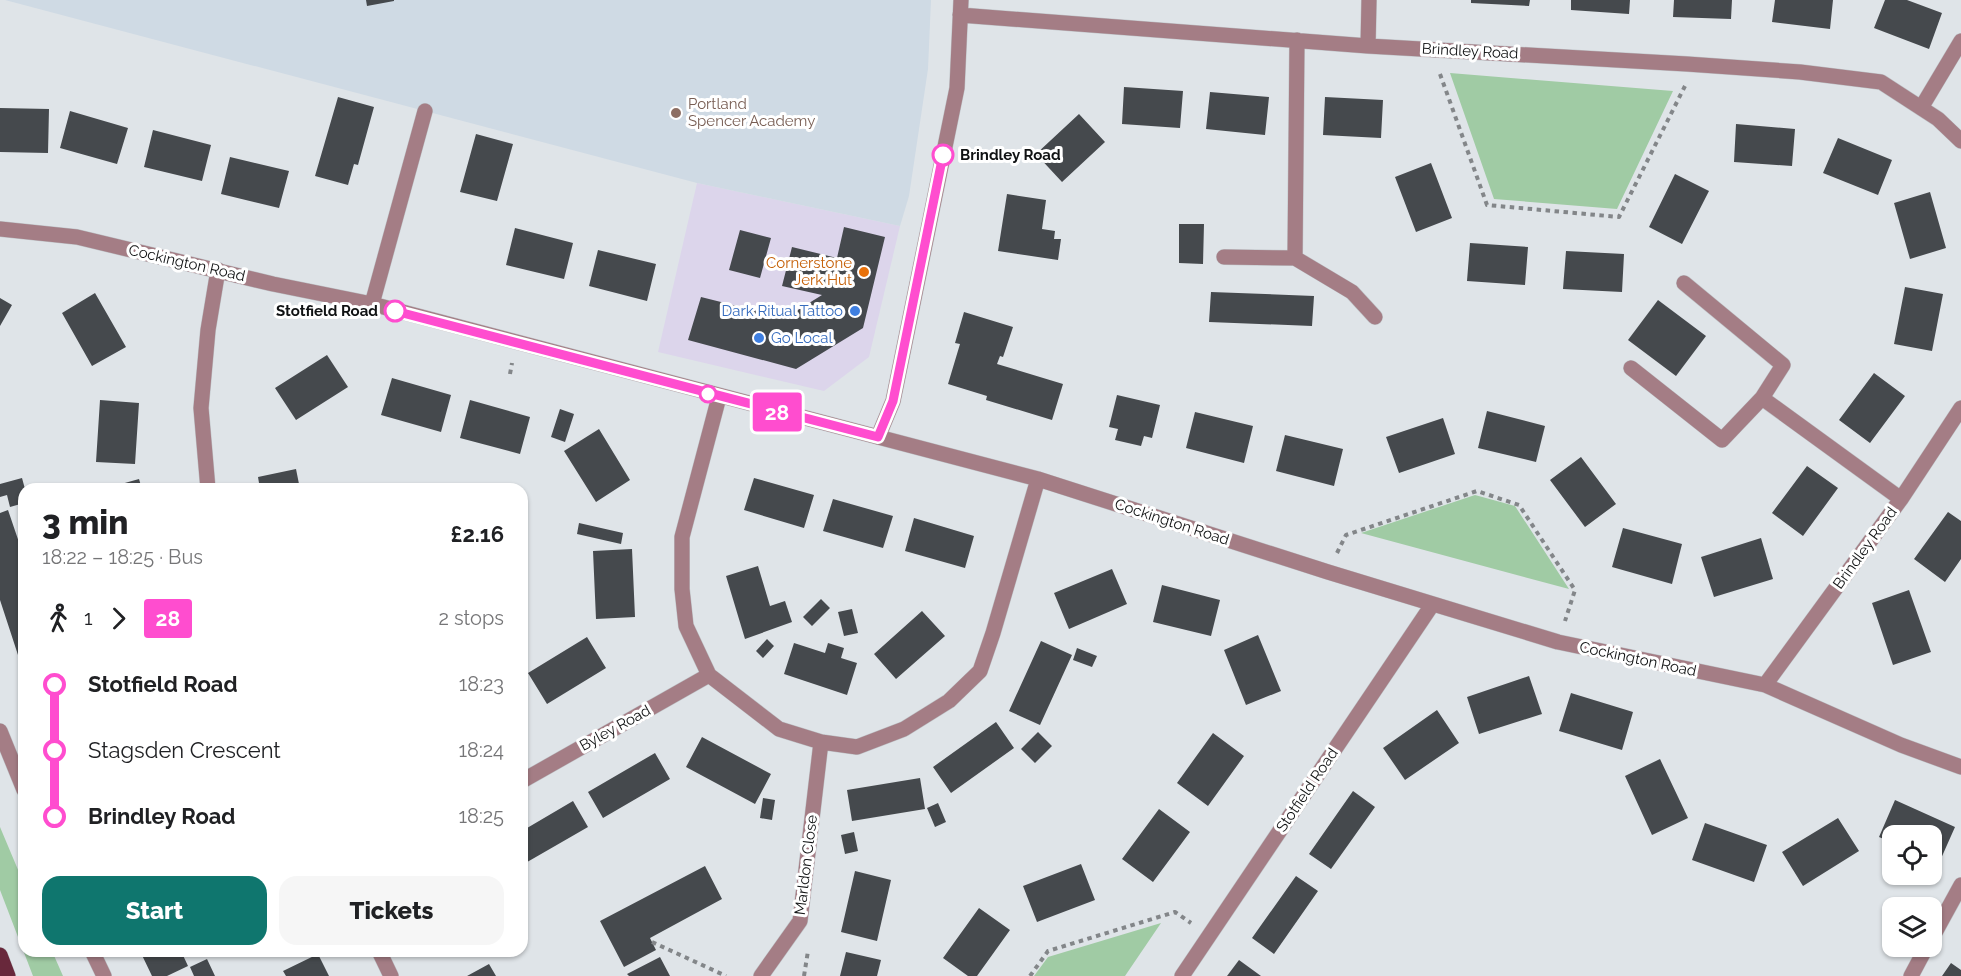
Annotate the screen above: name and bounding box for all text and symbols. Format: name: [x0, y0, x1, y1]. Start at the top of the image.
street label: Brindley Road: [1421, 39, 1519, 63]
place label: Portland Spencer Academy: [688, 95, 815, 130]
marker: Portland Spencer Academy: [669, 106, 683, 120]
marker: Brindley Road: [932, 144, 954, 166]
place label: Brindley Road: [960, 146, 1061, 164]
street label: Cockington Road: [127, 241, 247, 285]
place label: Cornerstone Jerk Hut: [766, 254, 852, 289]
marker: Cornerstone Jerk Hut: [857, 265, 871, 279]
marker: Stotfield Road: [384, 300, 406, 322]
place label: Stotfield Road: [276, 302, 378, 320]
place label: Dark Ritual Tattoo: [722, 302, 843, 320]
marker: Dark Ritual Tattoo: [848, 304, 862, 318]
place label: Go Local: [771, 329, 833, 347]
marker: Go Local: [752, 331, 766, 345]
unlabelled marker: [699, 385, 717, 403]
line badge: 28: [750, 392, 804, 432]
text: 28: [765, 400, 789, 425]
street label: Cockington Road: [1113, 495, 1231, 549]
text: 3 min: [42, 503, 128, 542]
street label: Brindley Road: [1829, 504, 1901, 592]
text: £2.16: [450, 521, 504, 547]
text: 18:22 – 18:25 · Bus: [42, 545, 203, 569]
icon: walk: [42, 602, 75, 635]
icon: forward: [102, 602, 135, 635]
text: 1: [84, 606, 93, 630]
text: 28: [156, 606, 180, 631]
text: 2 stops: [438, 606, 504, 630]
street label: Cockington Road: [1578, 638, 1698, 680]
text: Stotfield Road: [88, 671, 238, 697]
text: 18:23: [459, 672, 504, 696]
street label: Byley Road: [576, 701, 654, 755]
text: Stagsden Crescent: [88, 737, 281, 763]
text: 18:24: [458, 738, 504, 762]
street label: Stotfield Road: [1272, 745, 1342, 835]
text: Brindley Road: [88, 803, 236, 829]
text: 18:25: [459, 804, 504, 828]
street label: Marldon Close: [791, 814, 821, 916]
map controls: [1882, 825, 1942, 957]
button: locate: [1882, 825, 1942, 885]
button: Start: [42, 876, 267, 945]
button: Tickets: [279, 876, 504, 945]
button: layers: [1882, 897, 1942, 957]

